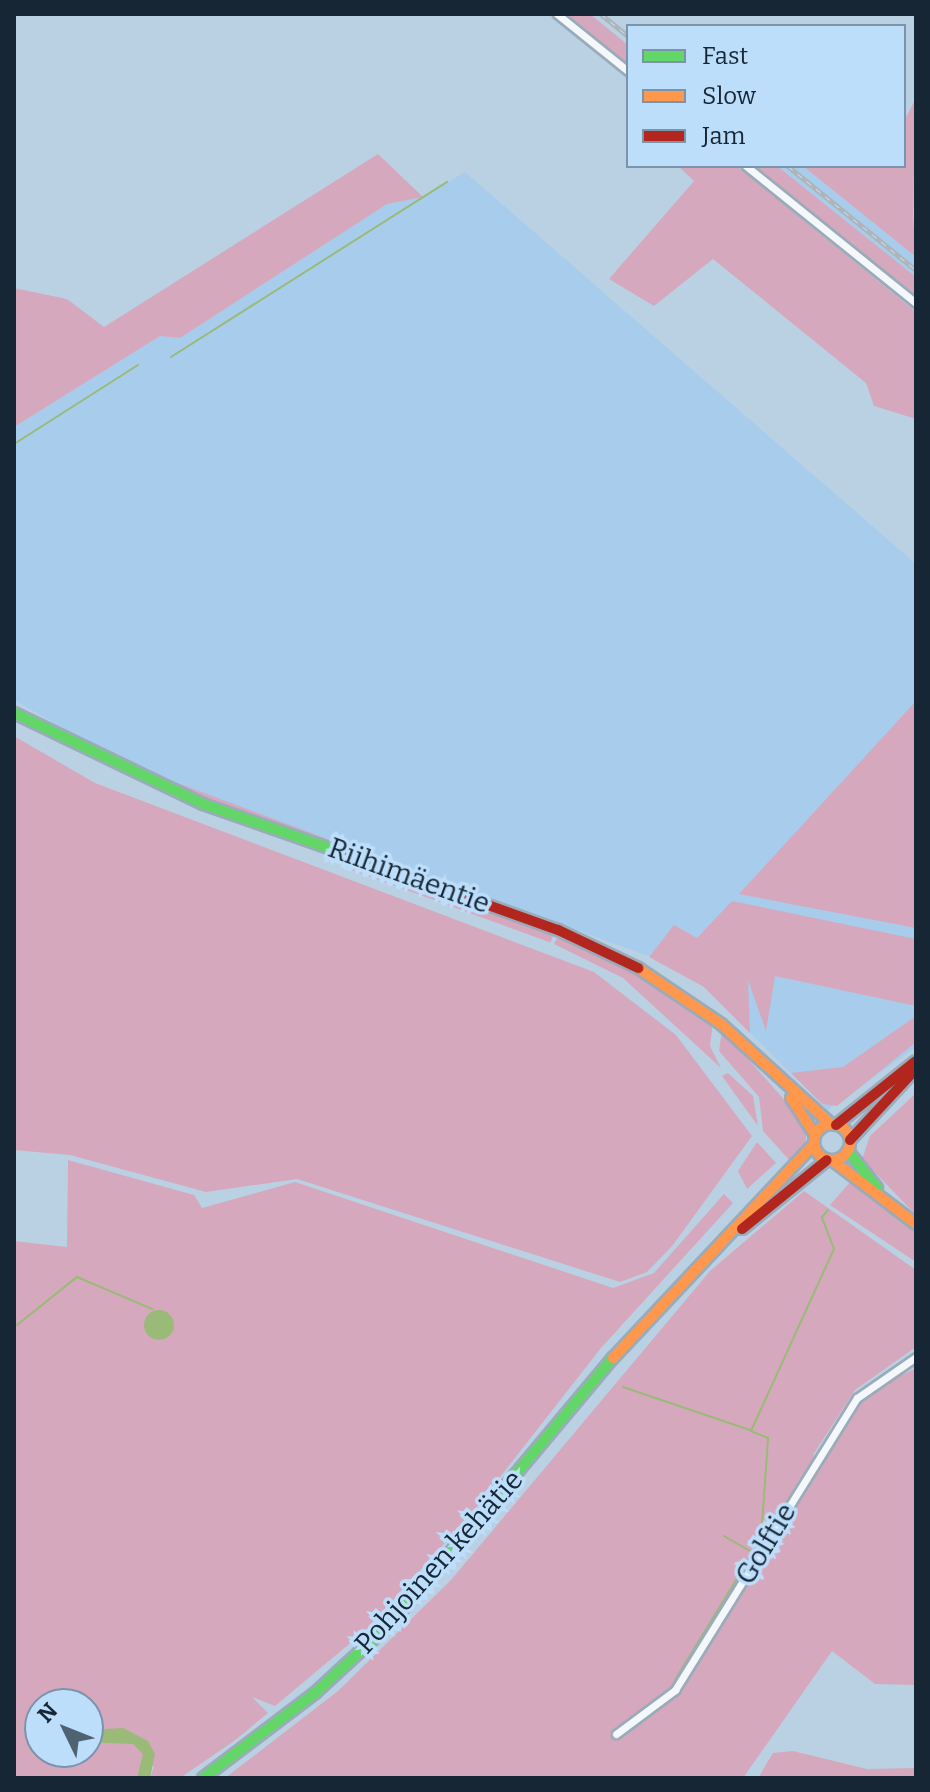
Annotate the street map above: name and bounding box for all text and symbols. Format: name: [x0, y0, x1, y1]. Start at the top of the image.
legend: [626, 24, 906, 168]
text: Fast: [702, 42, 748, 70]
text: Slow: [702, 82, 756, 110]
text: Jam: [702, 122, 745, 150]
street label: Riihimäentie: [324, 831, 494, 921]
street label: Pohjoinen kehätie: [348, 1463, 530, 1661]
street label: Golftie: [729, 1497, 803, 1591]
north arrow: [24, 1688, 104, 1768]
text: N: [32, 1697, 63, 1728]

